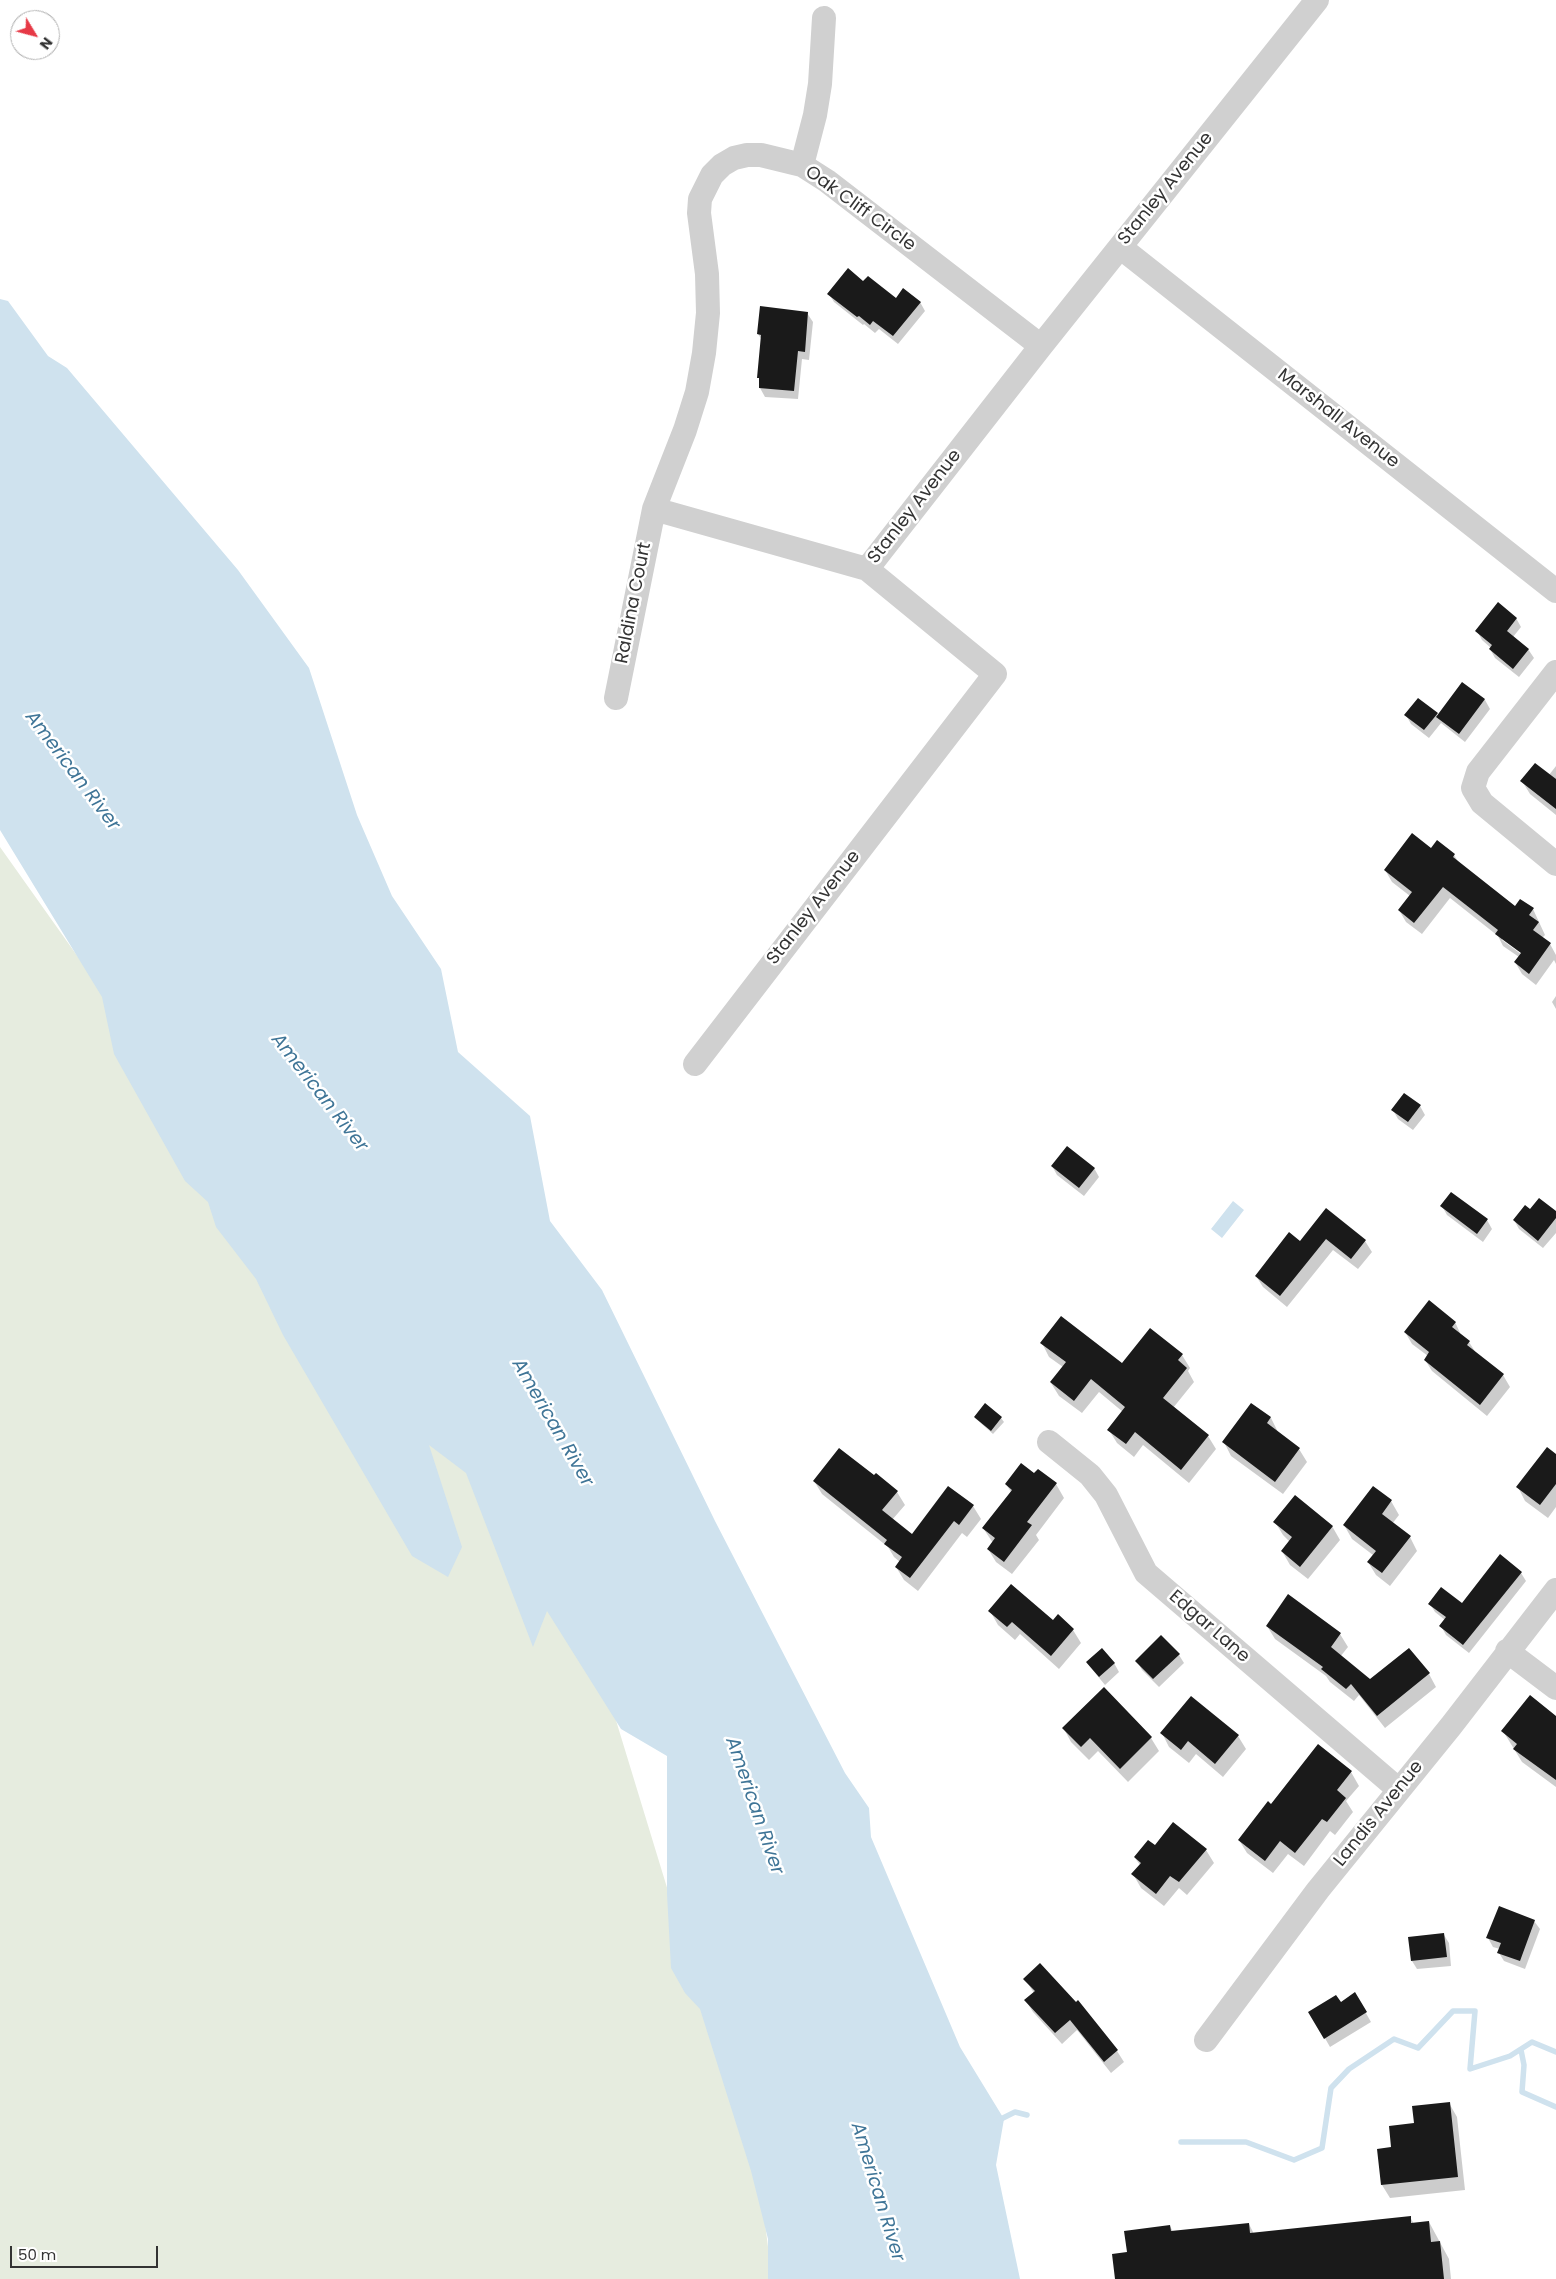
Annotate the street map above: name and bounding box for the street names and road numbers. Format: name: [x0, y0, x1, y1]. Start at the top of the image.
street label: Stanley Avenue: [1114, 128, 1218, 250]
street label: Oak Cliff Circle: [801, 162, 919, 256]
street label: Marshall Avenue: [1273, 365, 1403, 473]
street label: Stanley Avenue: [864, 446, 966, 568]
street label: Raldina Court: [612, 541, 656, 665]
street label: Stanley Avenue: [763, 847, 865, 969]
street label: Edgar Lane: [1164, 1586, 1254, 1668]
street label: Landis Avenue: [1330, 1757, 1428, 1871]

